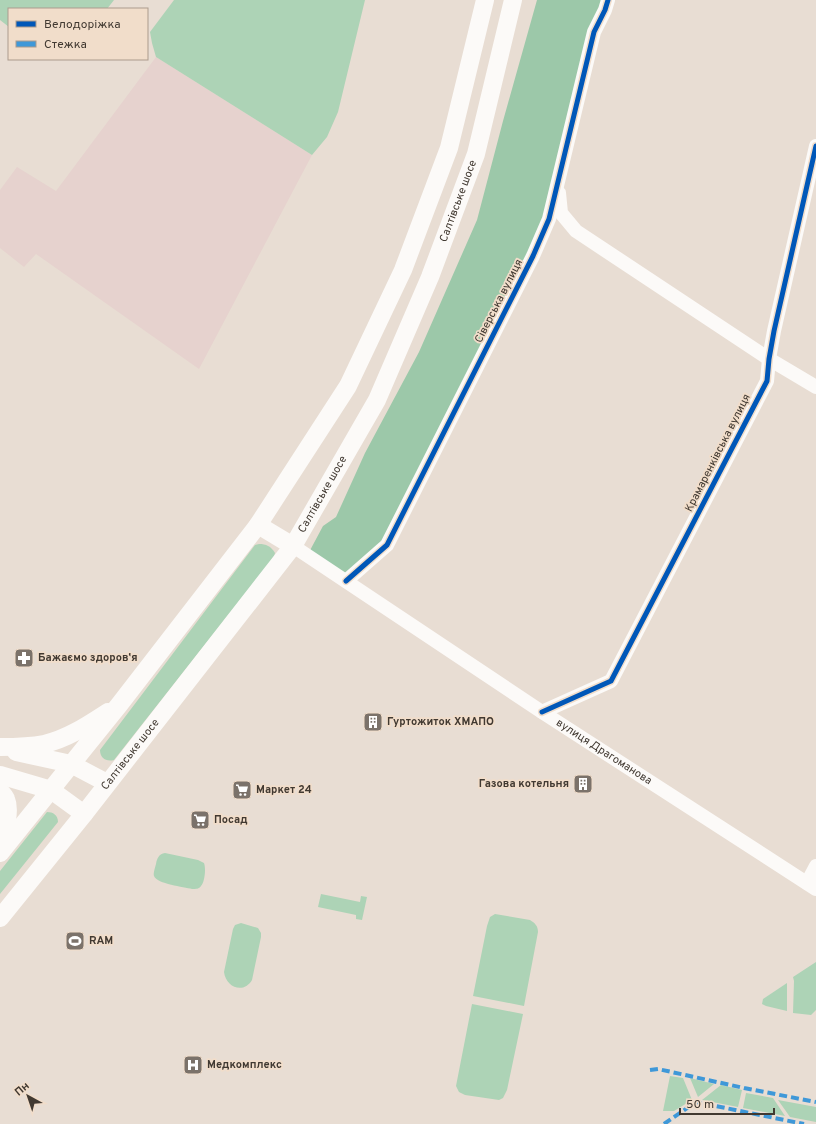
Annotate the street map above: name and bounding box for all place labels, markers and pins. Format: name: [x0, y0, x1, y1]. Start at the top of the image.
pharmacy icon: Бажаємо здоровʼя: [13, 647, 35, 669]
place label: Бажаємо здоровʼя: [38, 651, 138, 665]
building icon: Гуртожиток ХМАПО: [362, 711, 384, 733]
place label: Гуртожиток ХМАПО: [387, 715, 494, 729]
building icon: Газова котельня: [572, 773, 594, 795]
place label: Газова котельня: [479, 777, 569, 791]
supermarket icon: Маркет 24: [231, 779, 253, 801]
place label: Маркет 24: [256, 783, 312, 797]
supermarket icon: Посад: [189, 809, 211, 831]
place label: Посад: [214, 813, 248, 827]
sports icon: RAM: [64, 930, 86, 952]
place label: RAM: [89, 934, 113, 948]
hospital icon: Медкомплекс: [182, 1054, 204, 1076]
place label: Медкомплекс: [207, 1058, 282, 1072]

